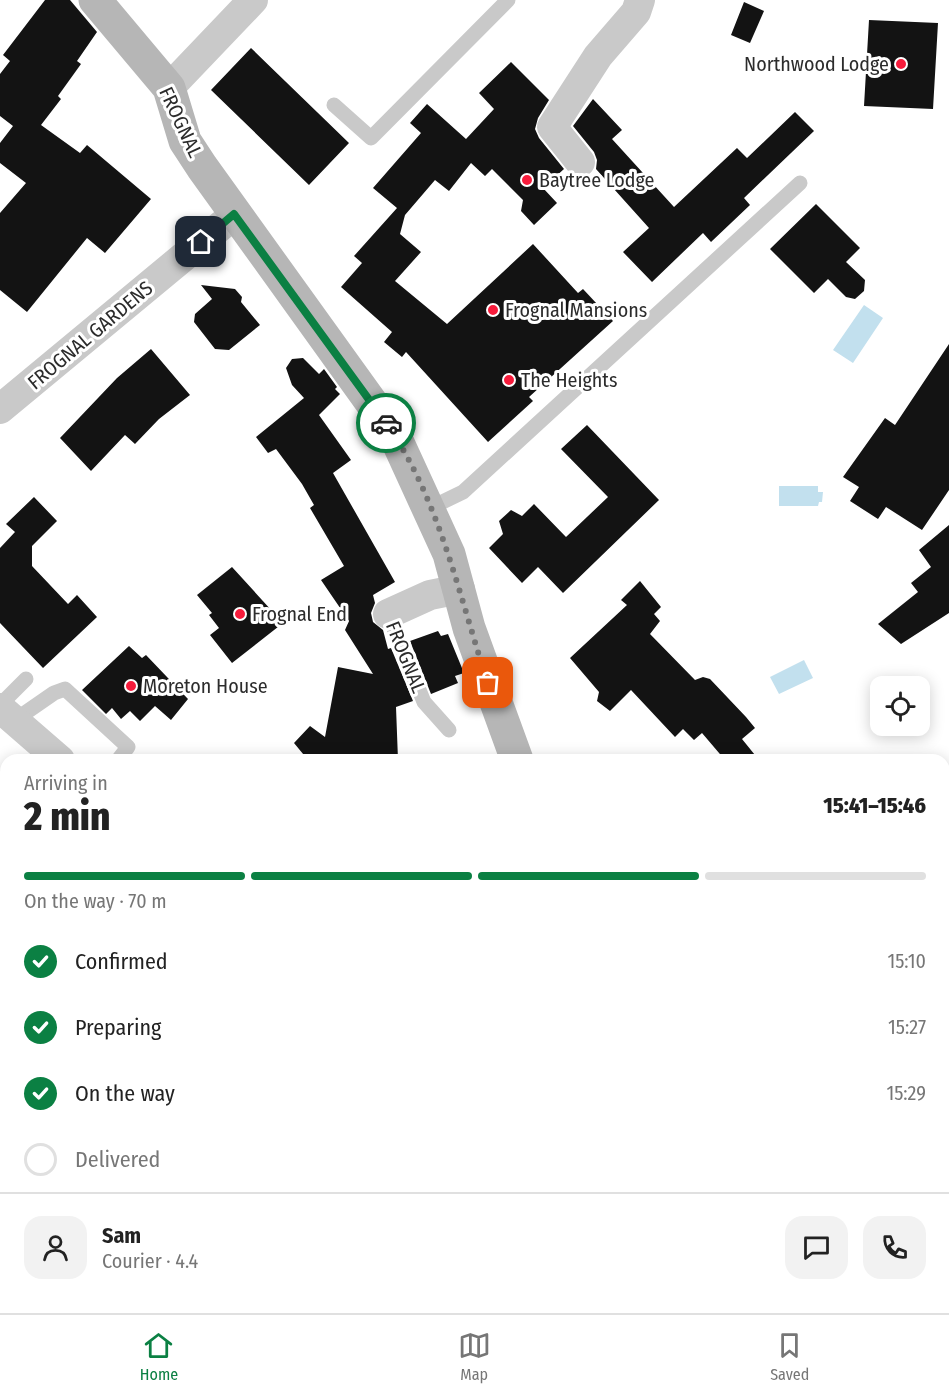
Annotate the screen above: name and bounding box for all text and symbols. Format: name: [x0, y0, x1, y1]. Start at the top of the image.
place label: Northwood Lodge: [744, 52, 889, 76]
marker: Northwood Lodge: [894, 57, 908, 71]
street label: FROGNAL: [154, 83, 208, 161]
place label: Baytree Lodge: [539, 168, 654, 192]
marker: Baytree Lodge: [520, 173, 534, 187]
pin: [175, 216, 226, 267]
icon: home: [184, 225, 217, 258]
street label: FROGNAL GARDENS: [23, 276, 157, 394]
place label: Frognal Mansions: [505, 298, 647, 322]
marker: Frognal Mansions: [486, 303, 500, 317]
place label: The Heights: [521, 368, 617, 392]
marker: The Heights: [502, 373, 516, 387]
courier: [356, 393, 416, 453]
icon: car: [370, 407, 403, 440]
place label: Frognal End: [252, 602, 347, 626]
marker: Frognal End: [233, 607, 247, 621]
street label: FROGNAL: [381, 618, 431, 696]
pin: [462, 657, 513, 708]
icon: bag: [471, 666, 504, 699]
place label: Moreton House: [143, 674, 268, 698]
map controls: [870, 676, 930, 736]
button: locate: [870, 676, 930, 736]
marker: Moreton House: [124, 679, 138, 693]
text: Arriving in: [24, 771, 108, 795]
text: 15:41–15:46: [823, 792, 926, 819]
text: 2 min: [24, 794, 110, 840]
text: On the way · 70 m: [24, 889, 167, 913]
icon: check: [24, 945, 57, 978]
text: Confirmed: [75, 948, 168, 975]
text: 15:10: [887, 949, 926, 973]
icon: check: [24, 1011, 57, 1044]
text: Preparing: [75, 1014, 161, 1041]
text: 15:27: [888, 1015, 926, 1039]
icon: check: [24, 1077, 57, 1110]
text: On the way: [75, 1080, 175, 1107]
text: 15:29: [886, 1081, 926, 1105]
text: Delivered: [75, 1146, 160, 1173]
button: person: [24, 1216, 87, 1279]
button: chat: [785, 1216, 848, 1279]
button: phone: [863, 1216, 926, 1279]
text: Sam: [102, 1222, 141, 1249]
text: Courier · 4.4: [102, 1249, 198, 1273]
tab: Home: [140, 1329, 178, 1384]
tab: Map: [458, 1329, 491, 1384]
tab: Saved: [770, 1329, 809, 1384]

